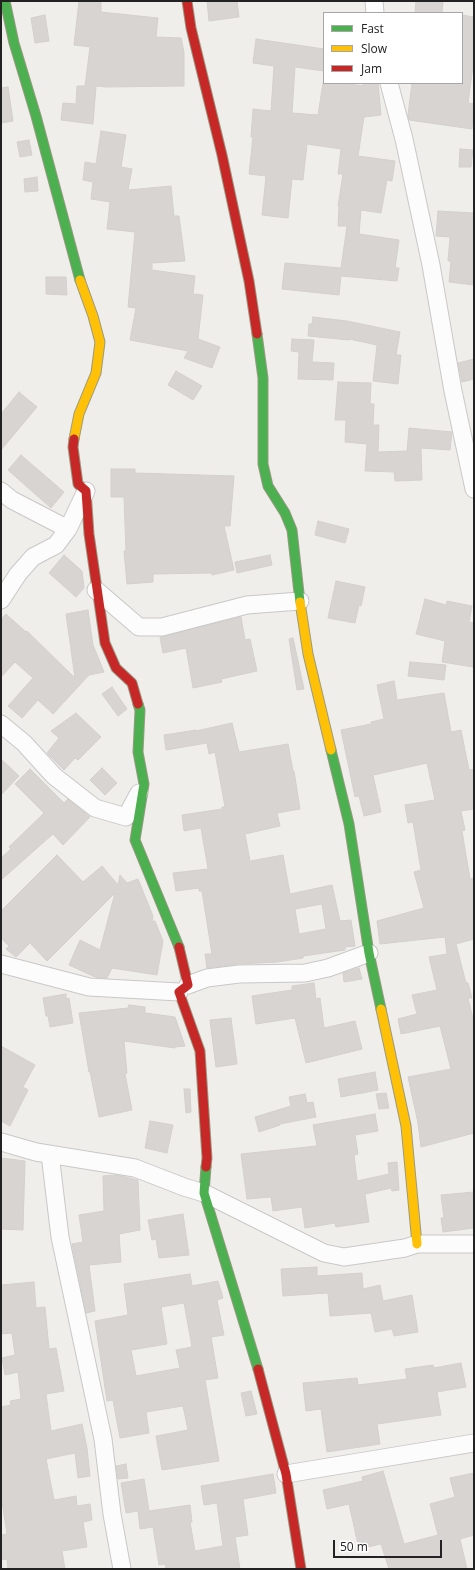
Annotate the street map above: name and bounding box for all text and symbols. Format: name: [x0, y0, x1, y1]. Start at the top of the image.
legend: [323, 12, 463, 84]
text: Fast: [361, 20, 384, 37]
text: Slow: [361, 40, 387, 57]
text: Jam: [361, 60, 382, 77]
scale bar: [335, 1532, 444, 1558]
text: 50 m: [340, 1538, 368, 1555]

